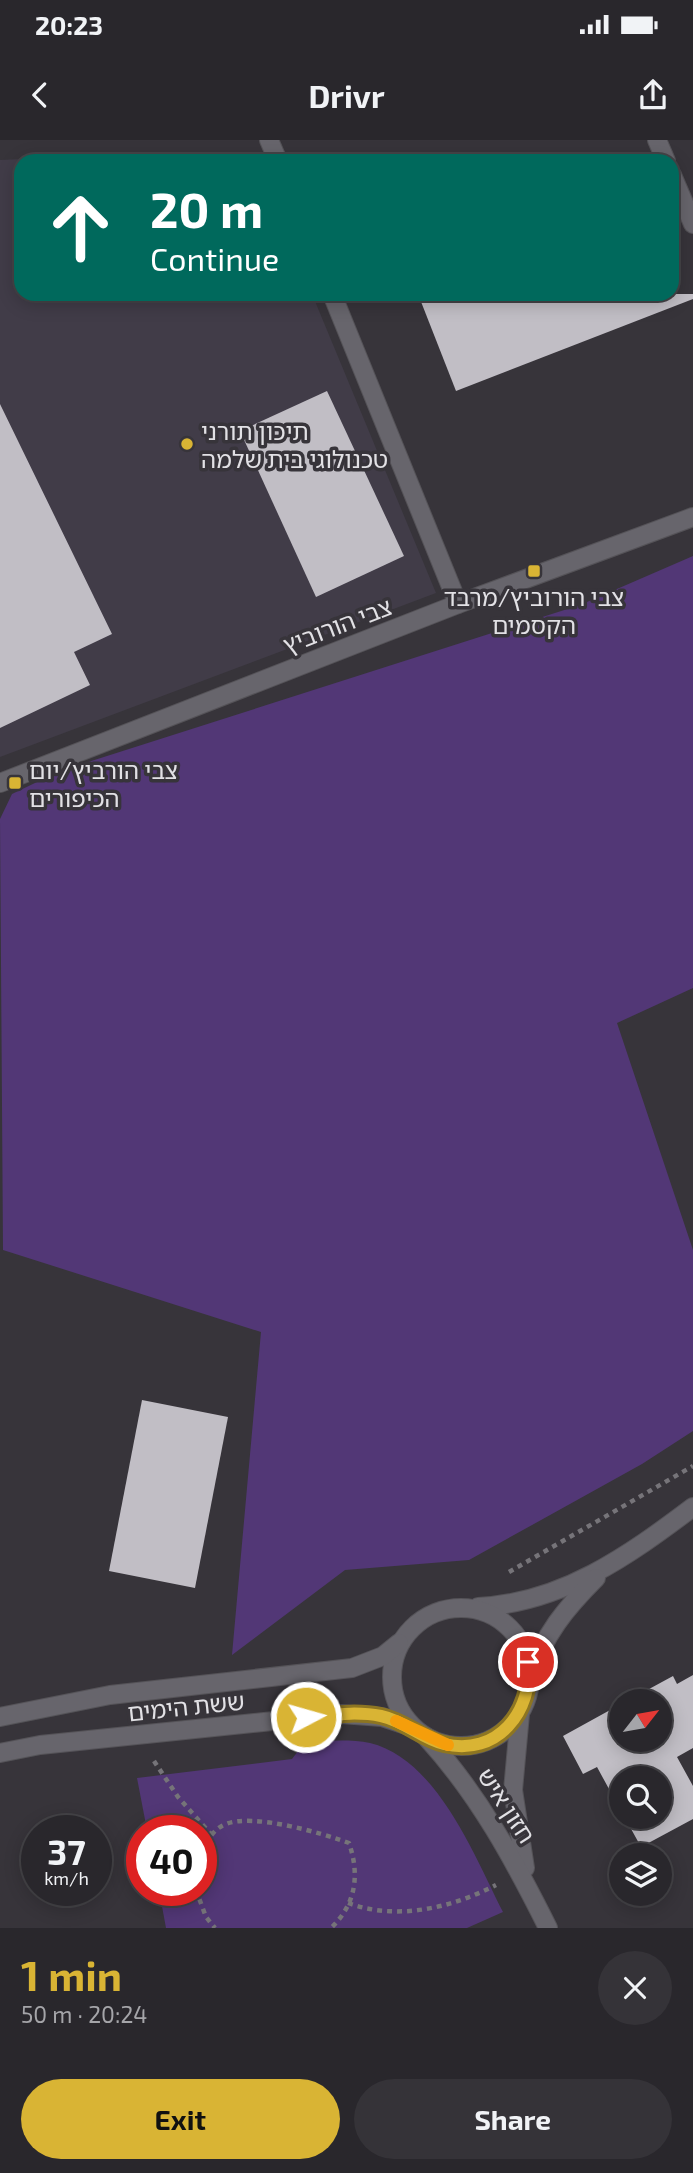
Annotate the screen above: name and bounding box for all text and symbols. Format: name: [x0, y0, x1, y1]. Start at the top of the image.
text: 20:23: [35, 9, 103, 40]
icon: back: [21, 76, 59, 114]
text: Drivr: [308, 76, 385, 114]
icon: share: [634, 76, 672, 114]
text: 20 m: [150, 179, 263, 238]
icon: ahead: [35, 182, 126, 273]
text: Continue: [150, 239, 279, 277]
place label: תיכון תורני טכנולוגי בית שלמה: [201, 416, 388, 473]
marker: תיכון תורני טכנולוגי בית שלמה: [179, 436, 195, 452]
marker: צבי הורוביץ/מרבד הקסמים: [526, 563, 542, 579]
place label: צבי הורוביץ/מרבד הקסמים: [444, 582, 624, 639]
street label: צבי הורוביץ: [279, 591, 395, 659]
place label: צבי הורביץ/יום הכיפורים: [29, 755, 178, 812]
marker: צבי הורביץ/יום הכיפורים: [7, 775, 23, 791]
pin: [498, 1632, 558, 1692]
icon: arrive: [509, 1643, 547, 1681]
position arrow: [269, 1680, 343, 1754]
street label: ששת הימים: [126, 1685, 246, 1727]
north arrow: [609, 1689, 672, 1752]
map controls: [609, 1689, 672, 1906]
street label: חזון איש: [472, 1762, 542, 1848]
button: search: [609, 1766, 672, 1829]
speed limit sign: 40: [126, 1815, 217, 1906]
text: 37: [47, 1830, 86, 1872]
button: layers: [609, 1843, 672, 1906]
text: km/h: [44, 1867, 89, 1889]
text: 1 min: [21, 1949, 122, 1999]
button: close: [598, 1951, 672, 2025]
text: 50 m · 20:24: [21, 2000, 147, 2028]
button: Exit: [21, 2079, 340, 2159]
button: Share: [354, 2079, 672, 2159]

